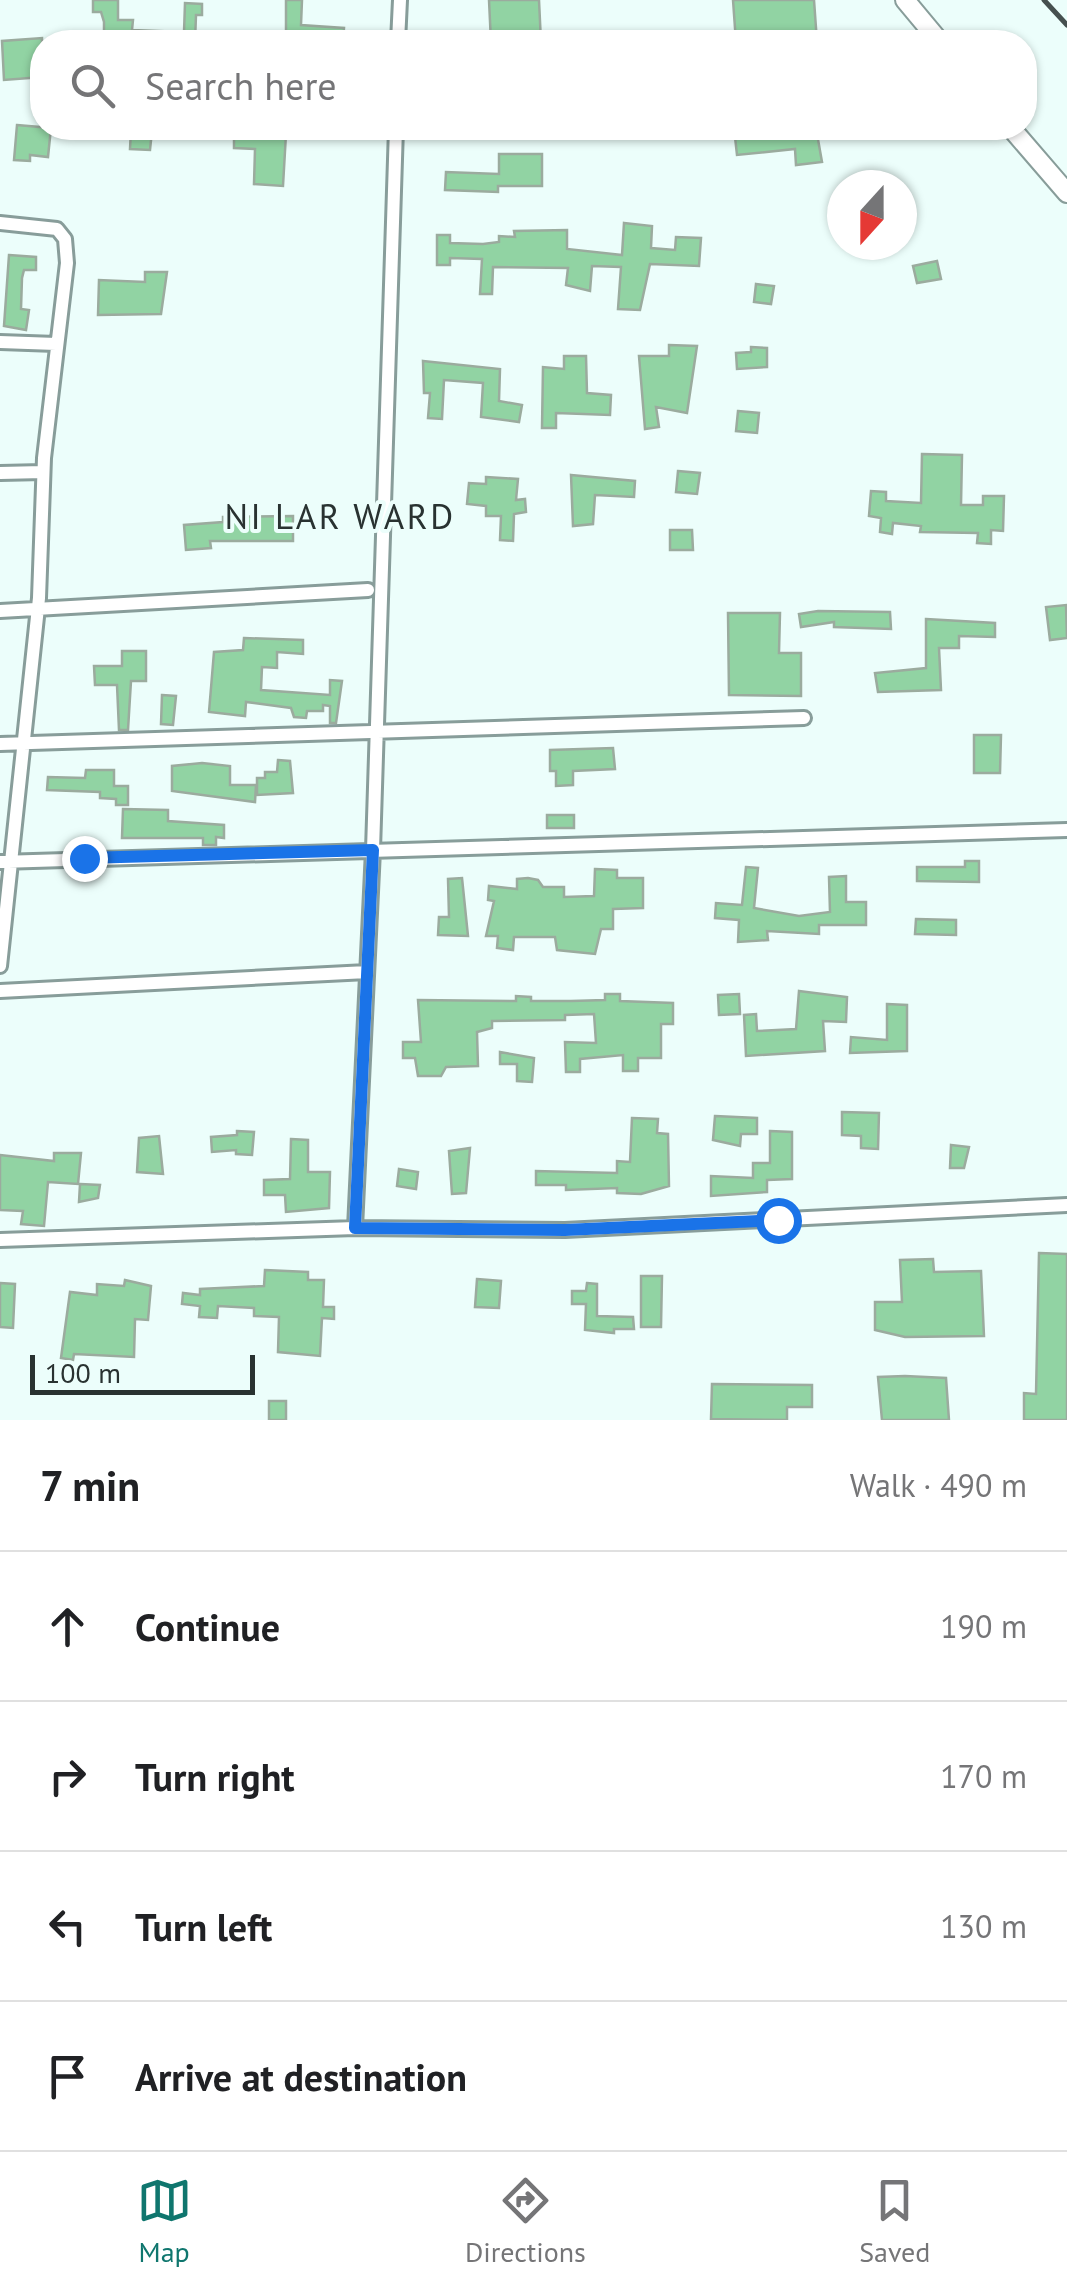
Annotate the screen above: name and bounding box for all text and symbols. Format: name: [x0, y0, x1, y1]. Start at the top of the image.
search box: [30, 30, 1037, 140]
icon: search: [65, 58, 120, 113]
text: Search here: [145, 61, 337, 110]
north arrow: [827, 170, 917, 260]
district label: NI LAR WARD: [224, 493, 456, 539]
route end: [62, 836, 108, 882]
route start: [756, 1198, 802, 1244]
scale bar: [30, 1350, 255, 1394]
text: 100 m: [45, 1354, 121, 1391]
text: 7 min: [40, 1458, 140, 1513]
text: Walk · 490 m: [850, 1464, 1027, 1506]
icon: ahead: [40, 1599, 95, 1654]
text: Continue: [135, 1602, 280, 1651]
text: 190 m: [940, 1605, 1027, 1647]
icon: right: [40, 1749, 95, 1804]
text: Turn right: [135, 1752, 295, 1801]
text: 170 m: [940, 1755, 1027, 1797]
icon: left: [40, 1899, 95, 1954]
text: Turn left: [135, 1902, 272, 1951]
text: 130 m: [940, 1905, 1027, 1947]
icon: arrive: [40, 2049, 95, 2104]
text: Arrive at destination: [135, 2052, 467, 2101]
tab: Map: [137, 2173, 192, 2270]
tab: Directions: [465, 2173, 586, 2270]
tab: Saved: [859, 2173, 930, 2270]

